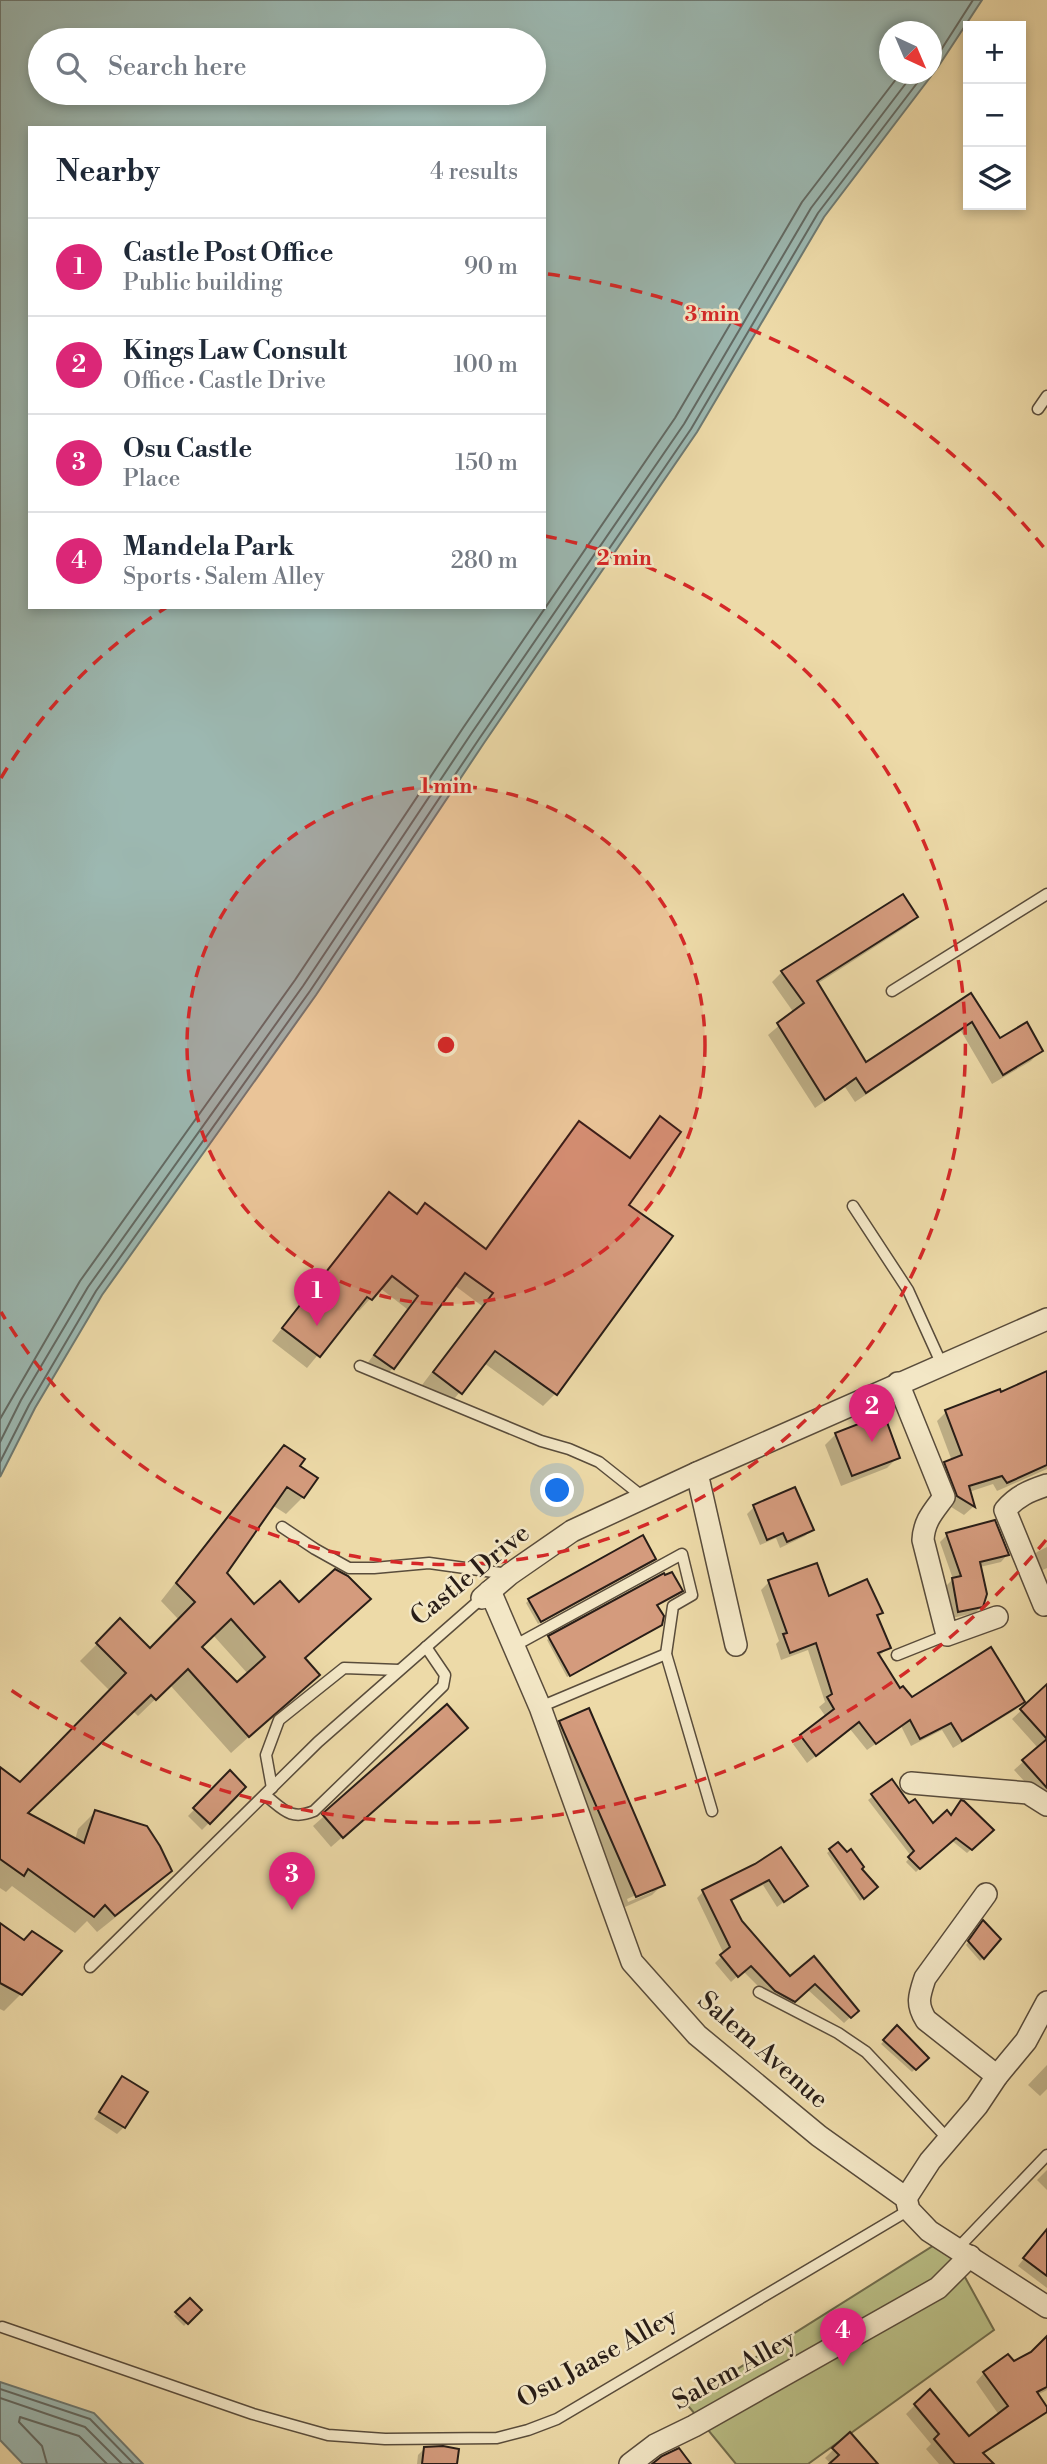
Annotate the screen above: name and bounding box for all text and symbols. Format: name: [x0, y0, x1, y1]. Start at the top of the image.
north arrow: [879, 21, 942, 84]
map controls: [963, 21, 1026, 210]
button: +: [963, 21, 1026, 84]
search box: [28, 28, 546, 105]
icon: search: [52, 48, 90, 86]
text: Search here: [108, 51, 247, 83]
button: −: [963, 84, 1026, 147]
button: layers: [963, 147, 1026, 210]
text: Nearby: [56, 153, 160, 191]
text: 4 results: [430, 158, 518, 186]
text: Castle Post Office: [123, 237, 333, 269]
text: 1: [73, 253, 85, 281]
text: 90 m: [464, 253, 518, 281]
text: Public building: [123, 269, 283, 297]
text: 3 min: [685, 302, 739, 328]
text: Kings Law Consult: [123, 335, 347, 367]
text: 2: [72, 351, 86, 379]
text: 100 m: [453, 351, 518, 379]
text: Office · Castle Drive: [123, 367, 326, 395]
text: Osu Castle: [123, 433, 252, 465]
text: 3: [72, 449, 86, 477]
text: 150 m: [455, 449, 518, 477]
text: Place: [123, 465, 180, 493]
text: Mandela Park: [123, 531, 294, 563]
text: 2 min: [596, 546, 652, 572]
text: 4: [71, 547, 87, 575]
text: 280 m: [451, 547, 518, 575]
text: Sports · Salem Alley: [123, 563, 325, 591]
text: 1 min: [420, 774, 472, 800]
centre of rings: [434, 1033, 458, 1057]
pin: 1: [294, 1268, 340, 1326]
pin: 2: [849, 1384, 895, 1442]
your location: [540, 1473, 574, 1507]
street label: Castle Drive: [404, 1517, 536, 1633]
pin: 3: [269, 1852, 315, 1910]
street label: Salem Avenue: [691, 1985, 835, 2115]
street label: Osu Jaase Alley: [511, 2301, 683, 2415]
pin: 4: [820, 2308, 866, 2366]
street label: Salem Alley: [667, 2323, 802, 2417]

